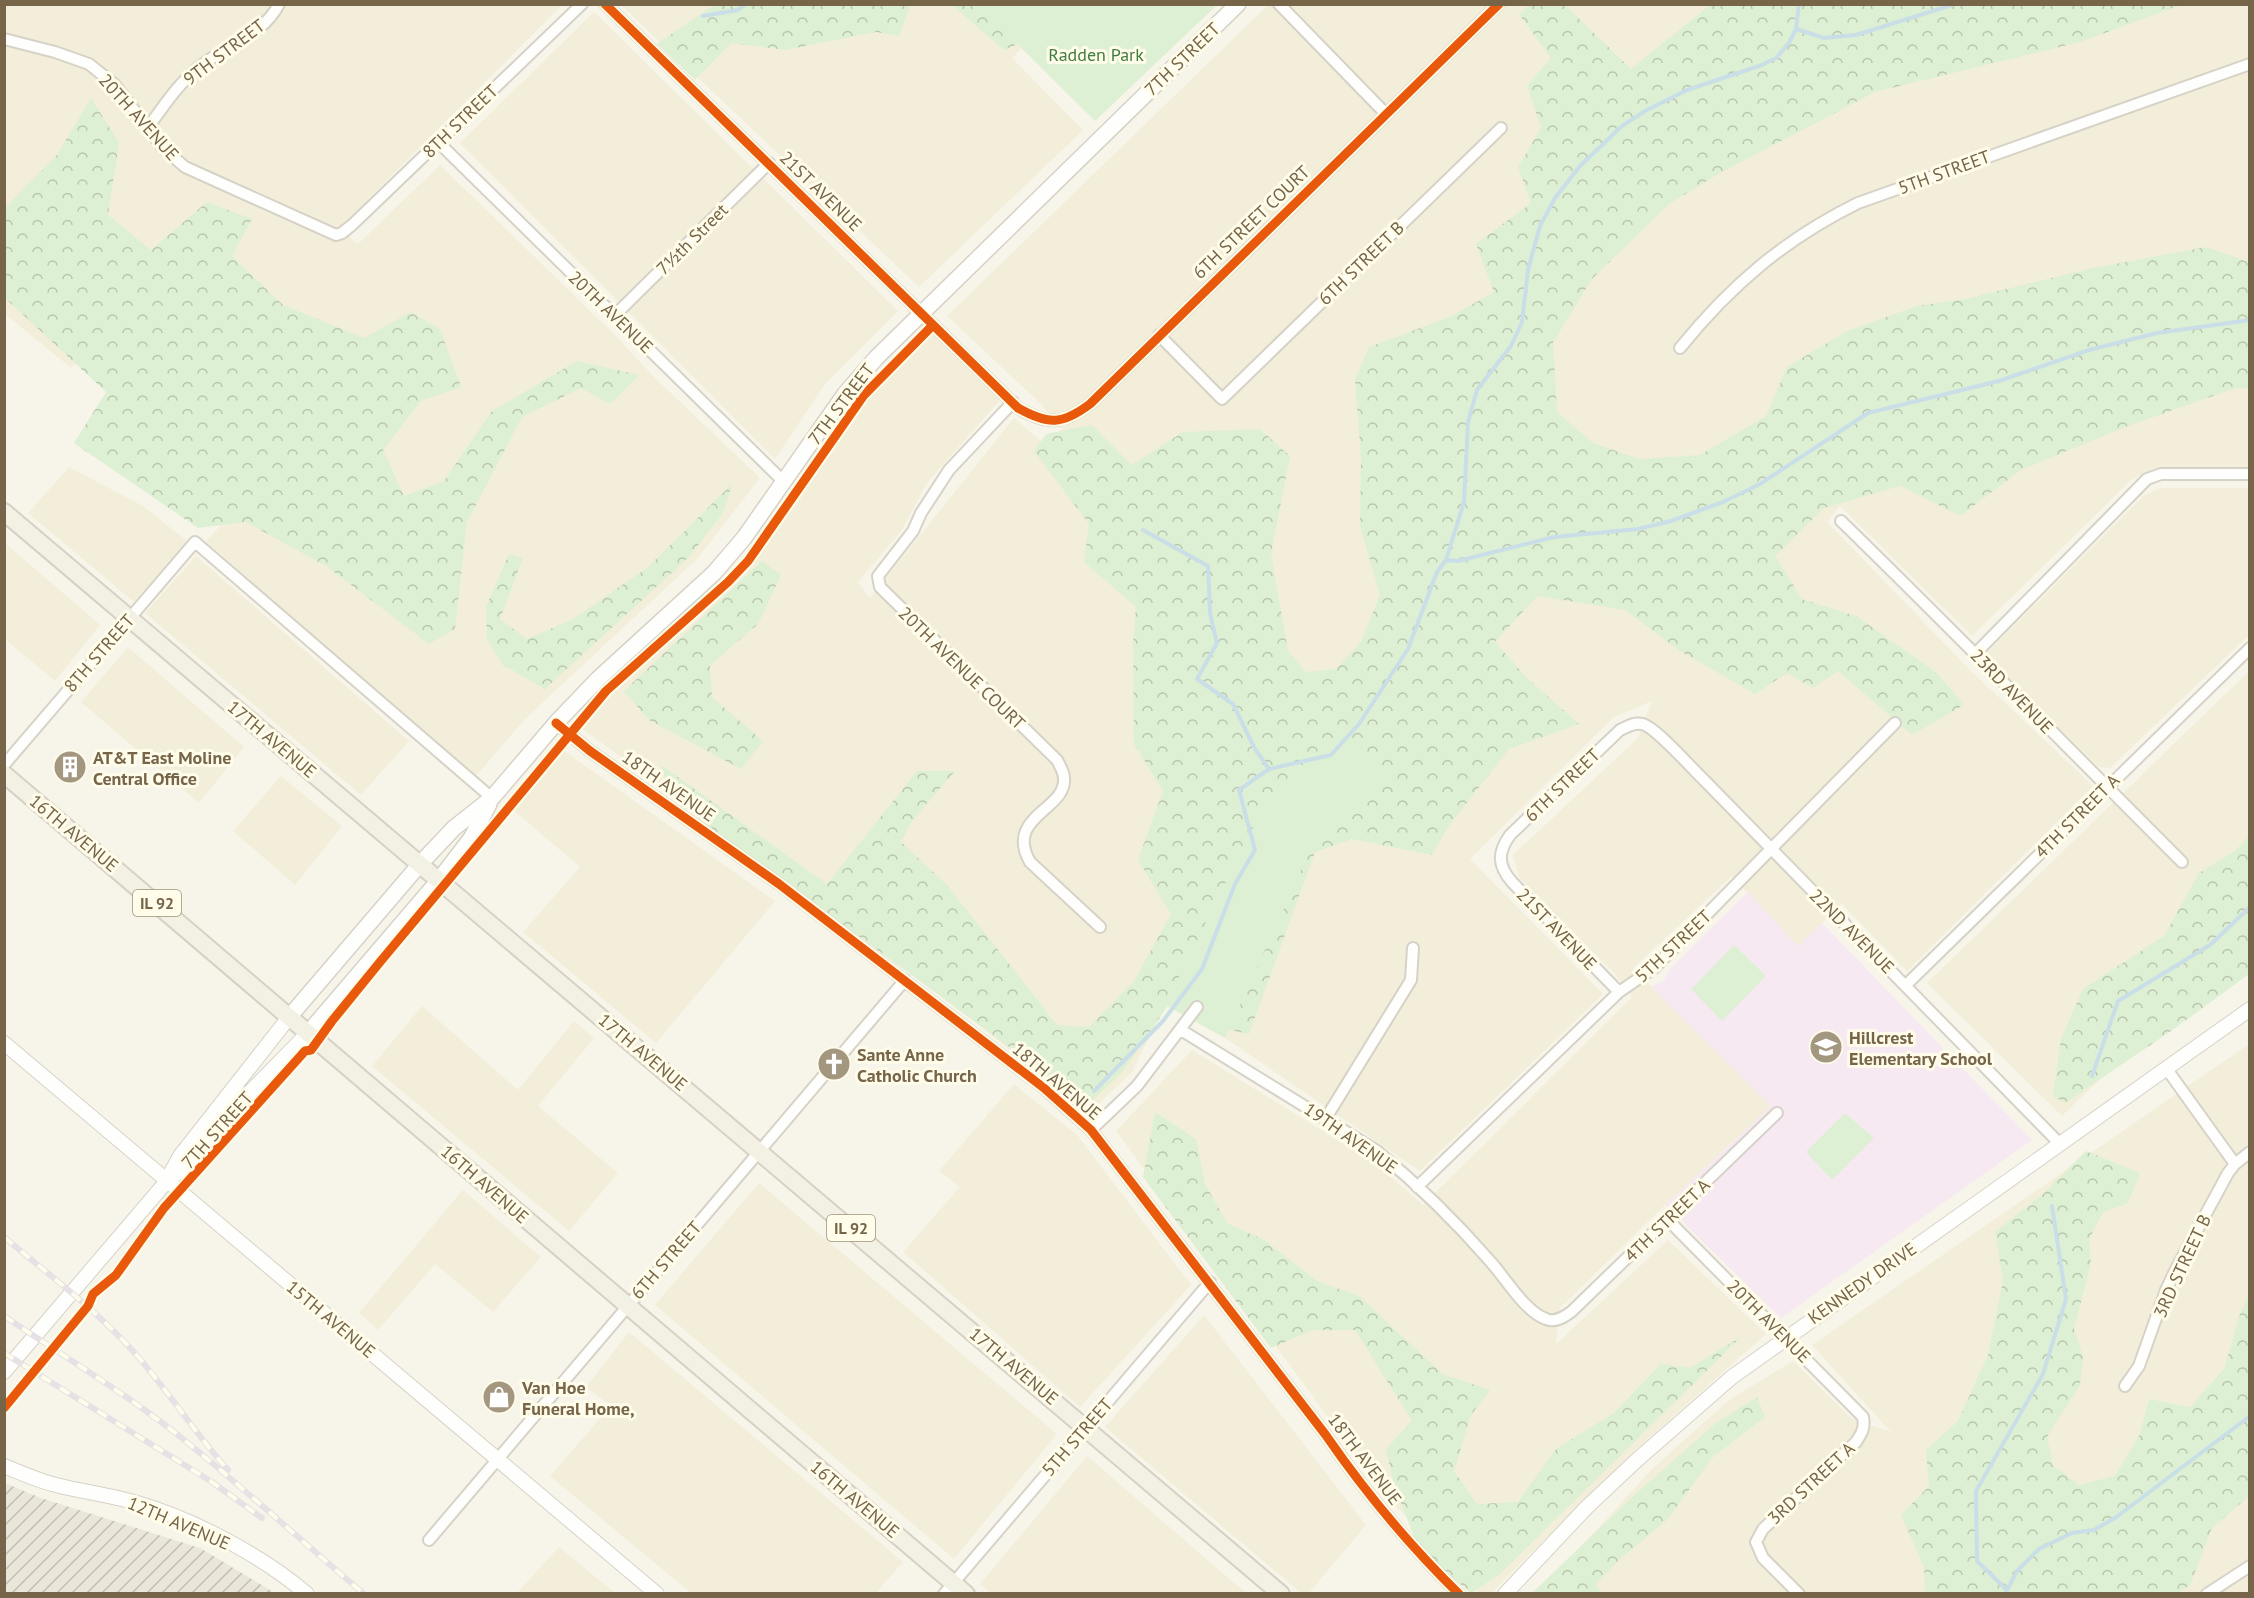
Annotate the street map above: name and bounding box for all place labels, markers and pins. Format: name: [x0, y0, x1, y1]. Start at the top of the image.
place label: AT&T East Moline Central Office: [93, 746, 231, 790]
building icon: AT&T East Moline Central Office: [52, 749, 88, 785]
place label: Hillcrest Elementary School: [1849, 1026, 1993, 1070]
school or university icon: Hillcrest Elementary School: [1808, 1029, 1844, 1065]
place label: Sante Anne Catholic Church: [857, 1043, 977, 1087]
church icon: Sante Anne Catholic Church: [816, 1046, 852, 1082]
place label: Van Hoe Funeral Home,: [521, 1376, 634, 1420]
shop icon: Van Hoe Funeral Home,: [481, 1379, 517, 1415]

